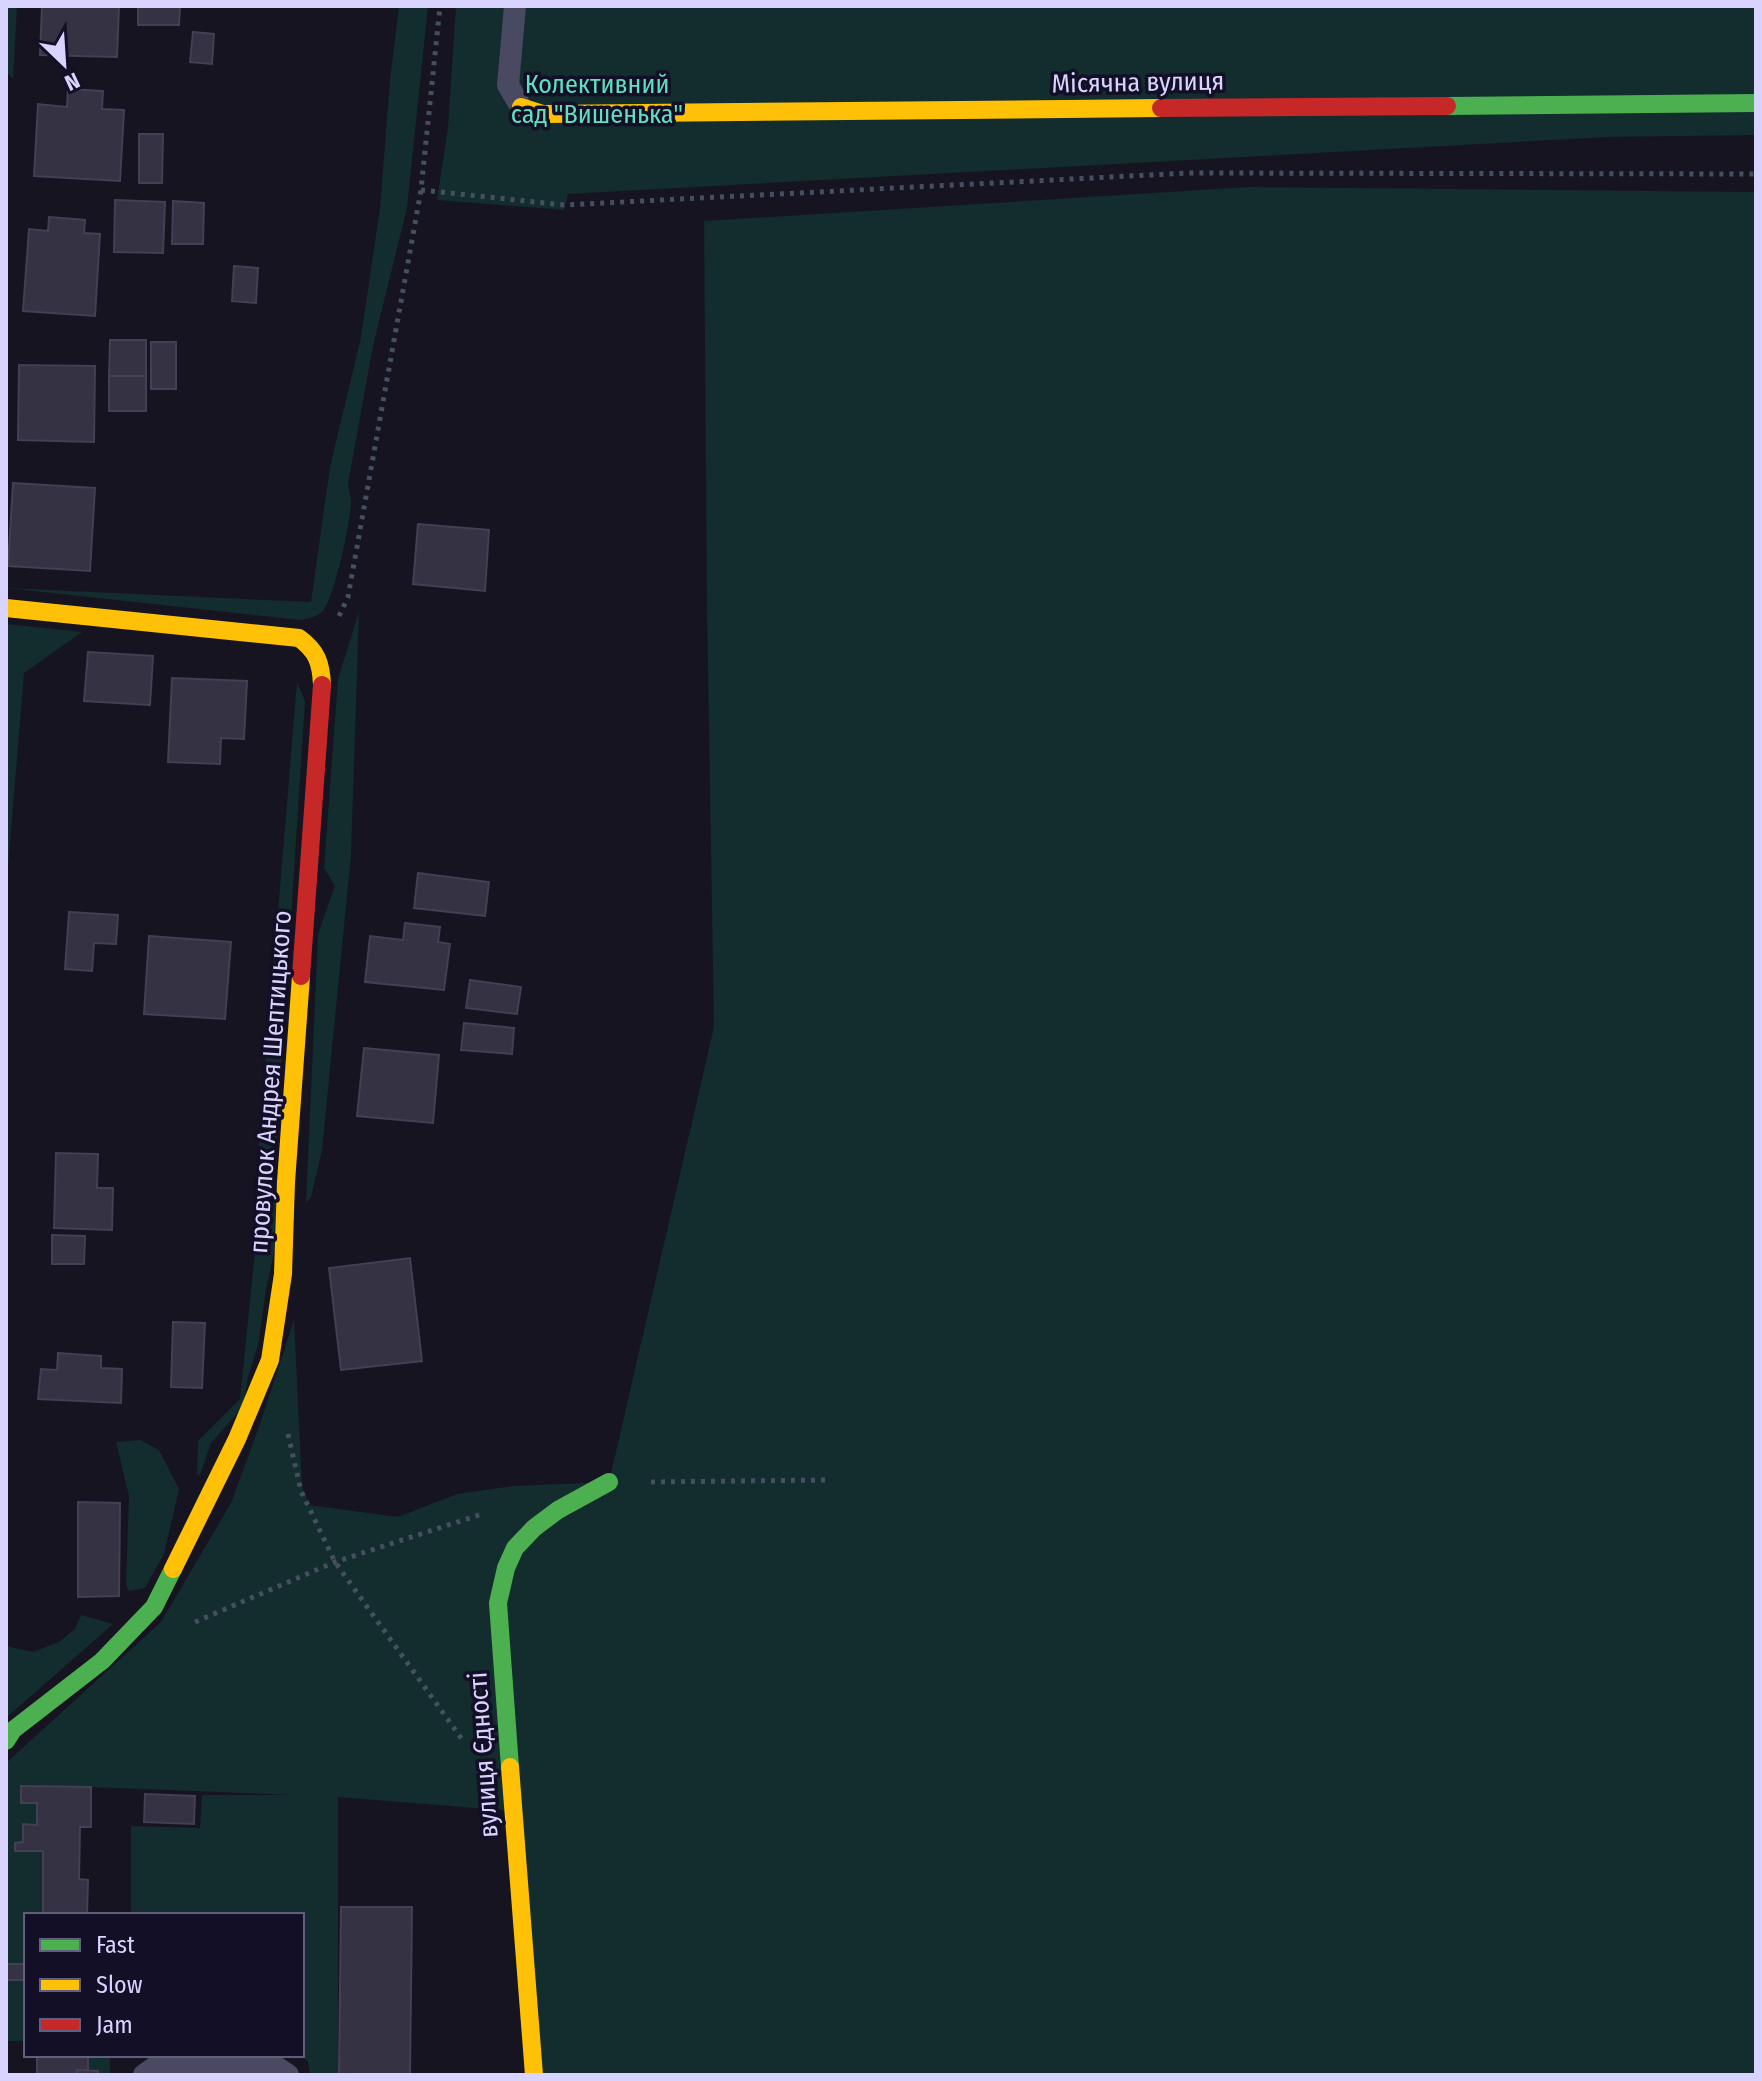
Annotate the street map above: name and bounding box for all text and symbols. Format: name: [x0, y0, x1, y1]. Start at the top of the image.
north arrow: [24, 24, 104, 104]
street label: Місячна вулиця: [1051, 65, 1225, 100]
text: N: [61, 67, 84, 97]
park label: Колективний сад "Вишенька": [511, 69, 683, 130]
street label: провулок Андрея Шептицького: [243, 909, 298, 1255]
street label: вулиця Єдності: [462, 1671, 505, 1839]
legend: [24, 1913, 304, 2057]
text: Fast: [96, 1931, 135, 1959]
text: Slow: [96, 1971, 143, 1999]
text: Jam: [96, 2011, 133, 2039]

